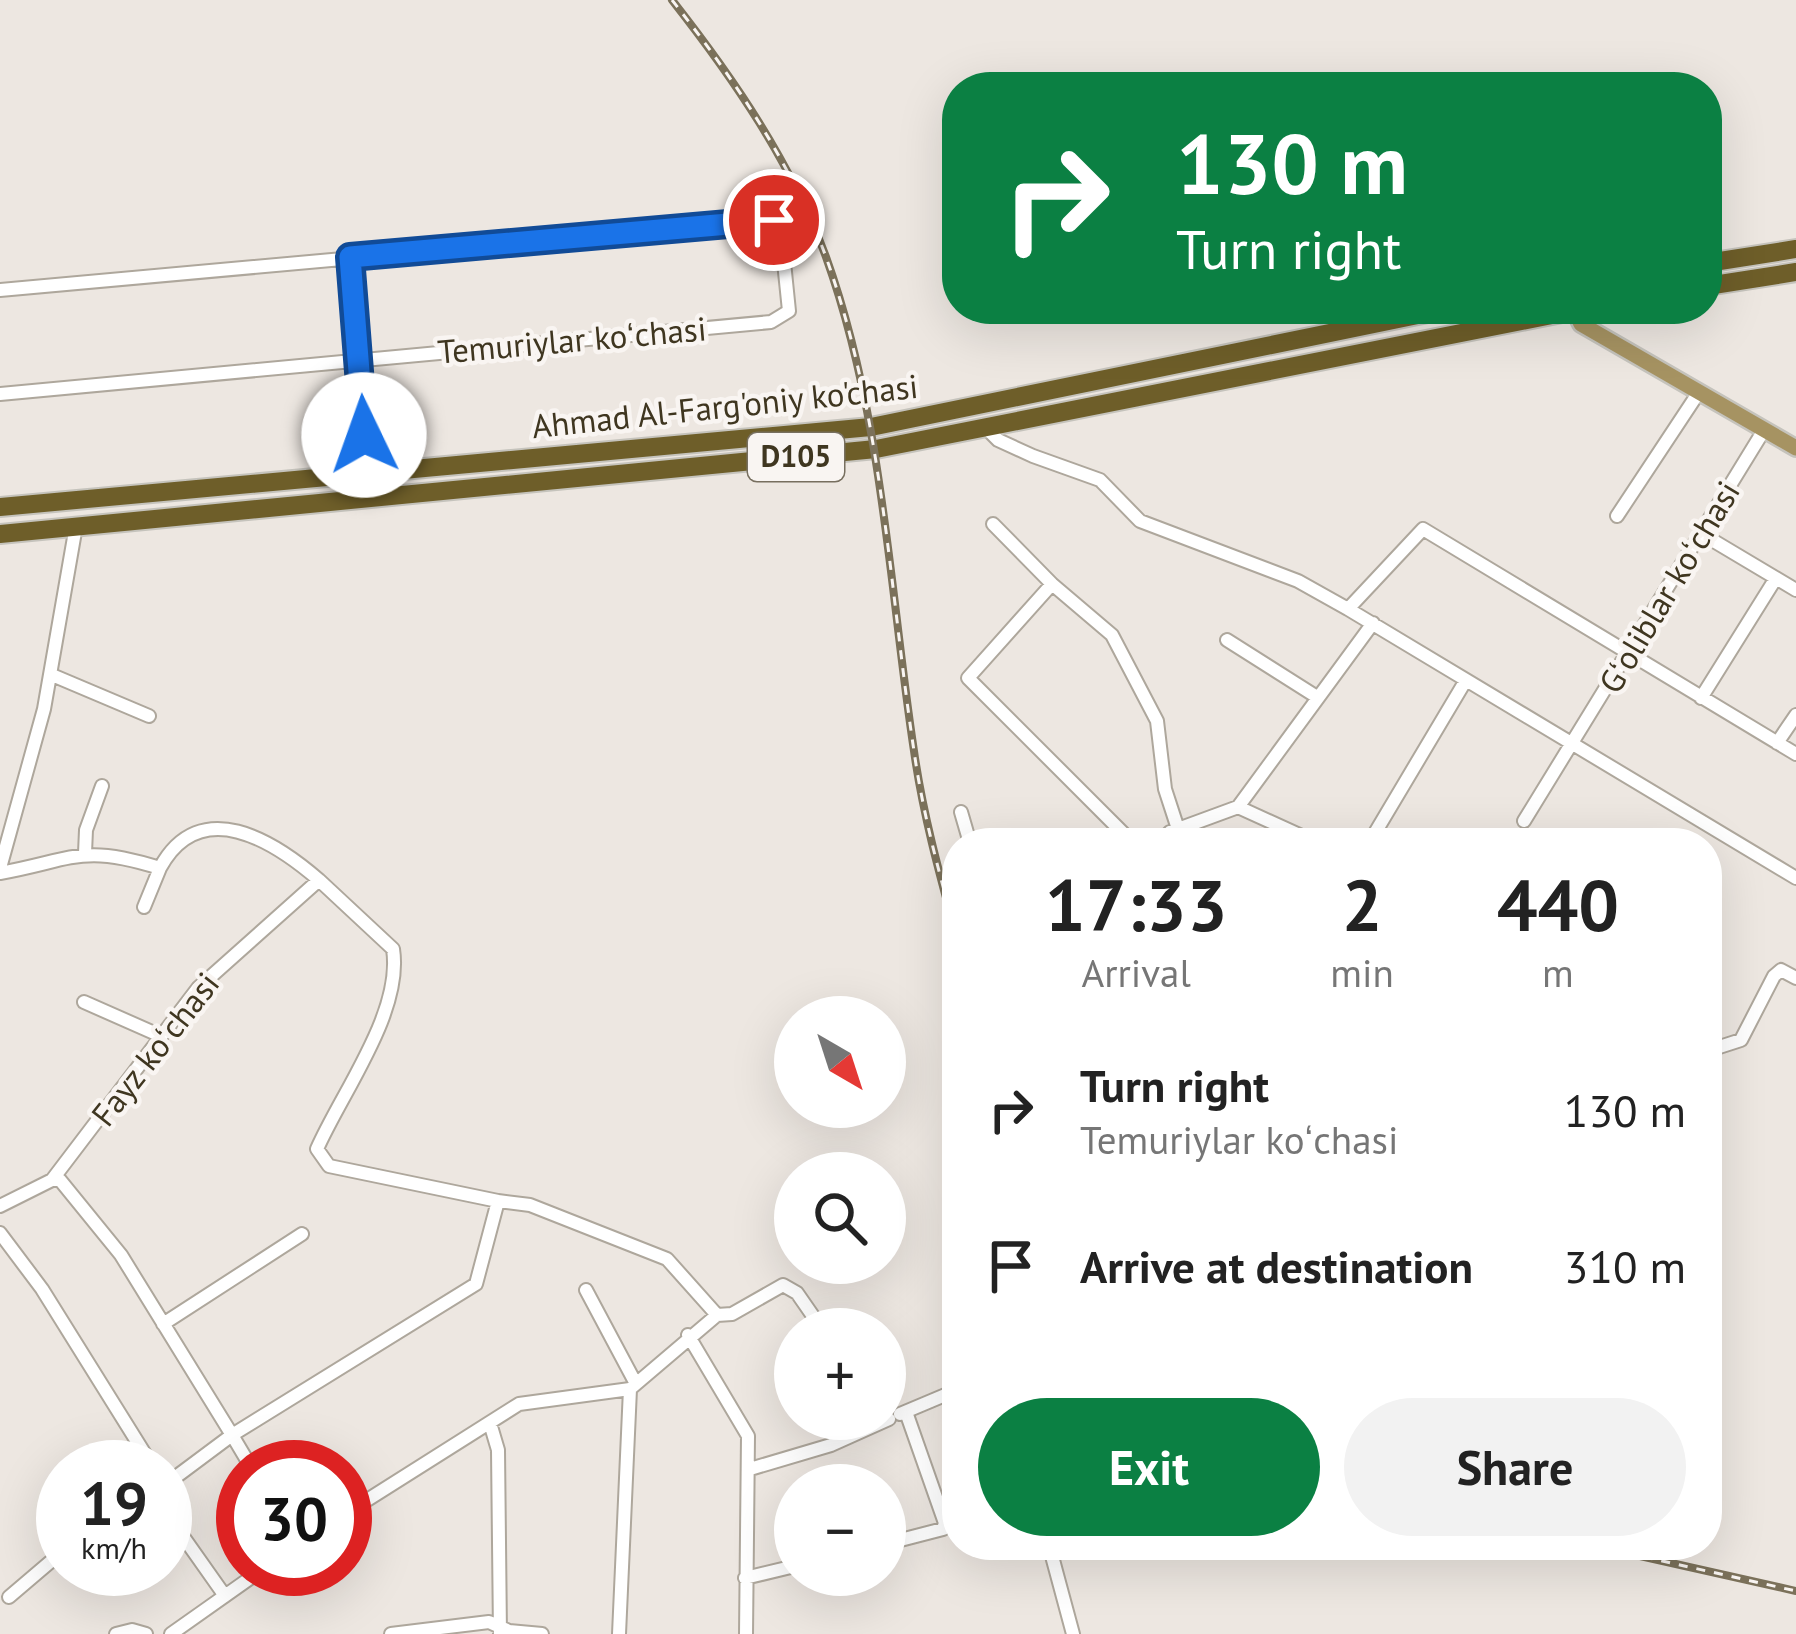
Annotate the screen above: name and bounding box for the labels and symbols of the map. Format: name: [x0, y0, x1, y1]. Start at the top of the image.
pin: [723, 169, 825, 271]
street label: Temuriylar koʻchasi: [436, 306, 708, 373]
street label: Ahmad Al-Farg'oniy ko'chasi: [530, 364, 920, 447]
position arrow: [301, 372, 427, 498]
road number: D105: [748, 433, 844, 481]
street label: Gʻoliblar koʻchasi: [1588, 473, 1749, 701]
street label: Fayz koʻchasi: [81, 963, 228, 1134]
north arrow: [774, 996, 906, 1128]
speed limit sign: 30: [216, 1440, 372, 1596]

